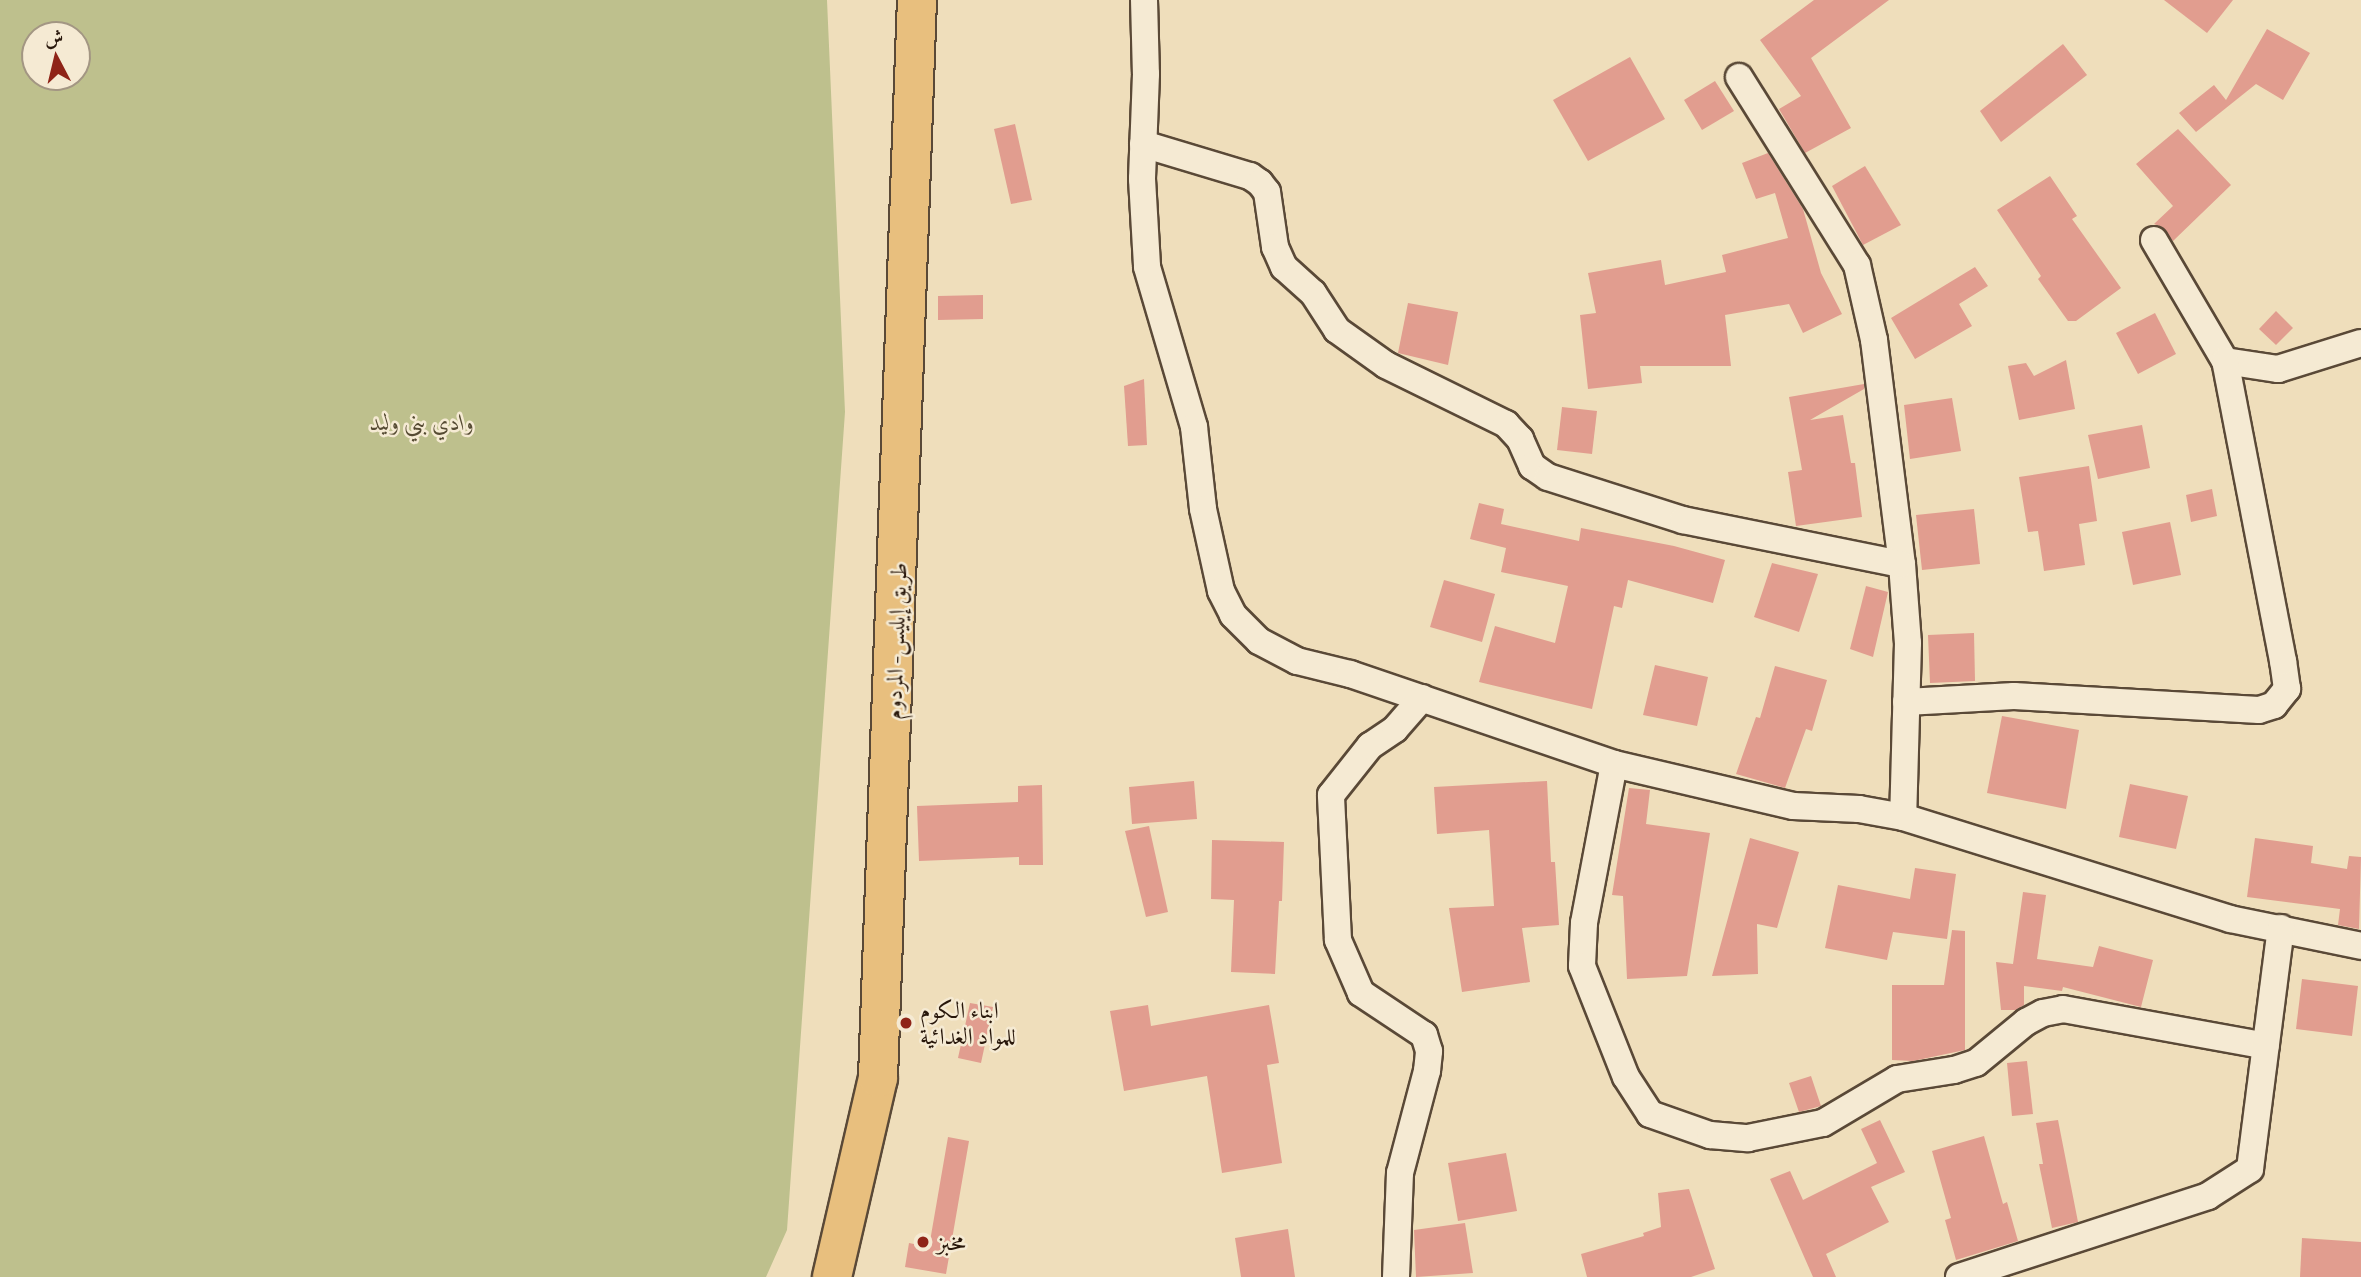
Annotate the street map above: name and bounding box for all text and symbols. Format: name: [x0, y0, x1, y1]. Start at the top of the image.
north arrow: [21, 21, 91, 91]
text: ش: [43, 22, 65, 52]
park label: وادي بني وليد: [370, 408, 474, 436]
street label: طريق إيليس- المردوم: [879, 562, 913, 720]
place label: ابناء الكوم للمواد الغدائية: [920, 996, 1016, 1050]
marker: ابناء الكوم للمواد الغدائية: [898, 1015, 914, 1031]
place label: مخبز: [937, 1228, 966, 1256]
marker: مخبز: [915, 1234, 931, 1250]

